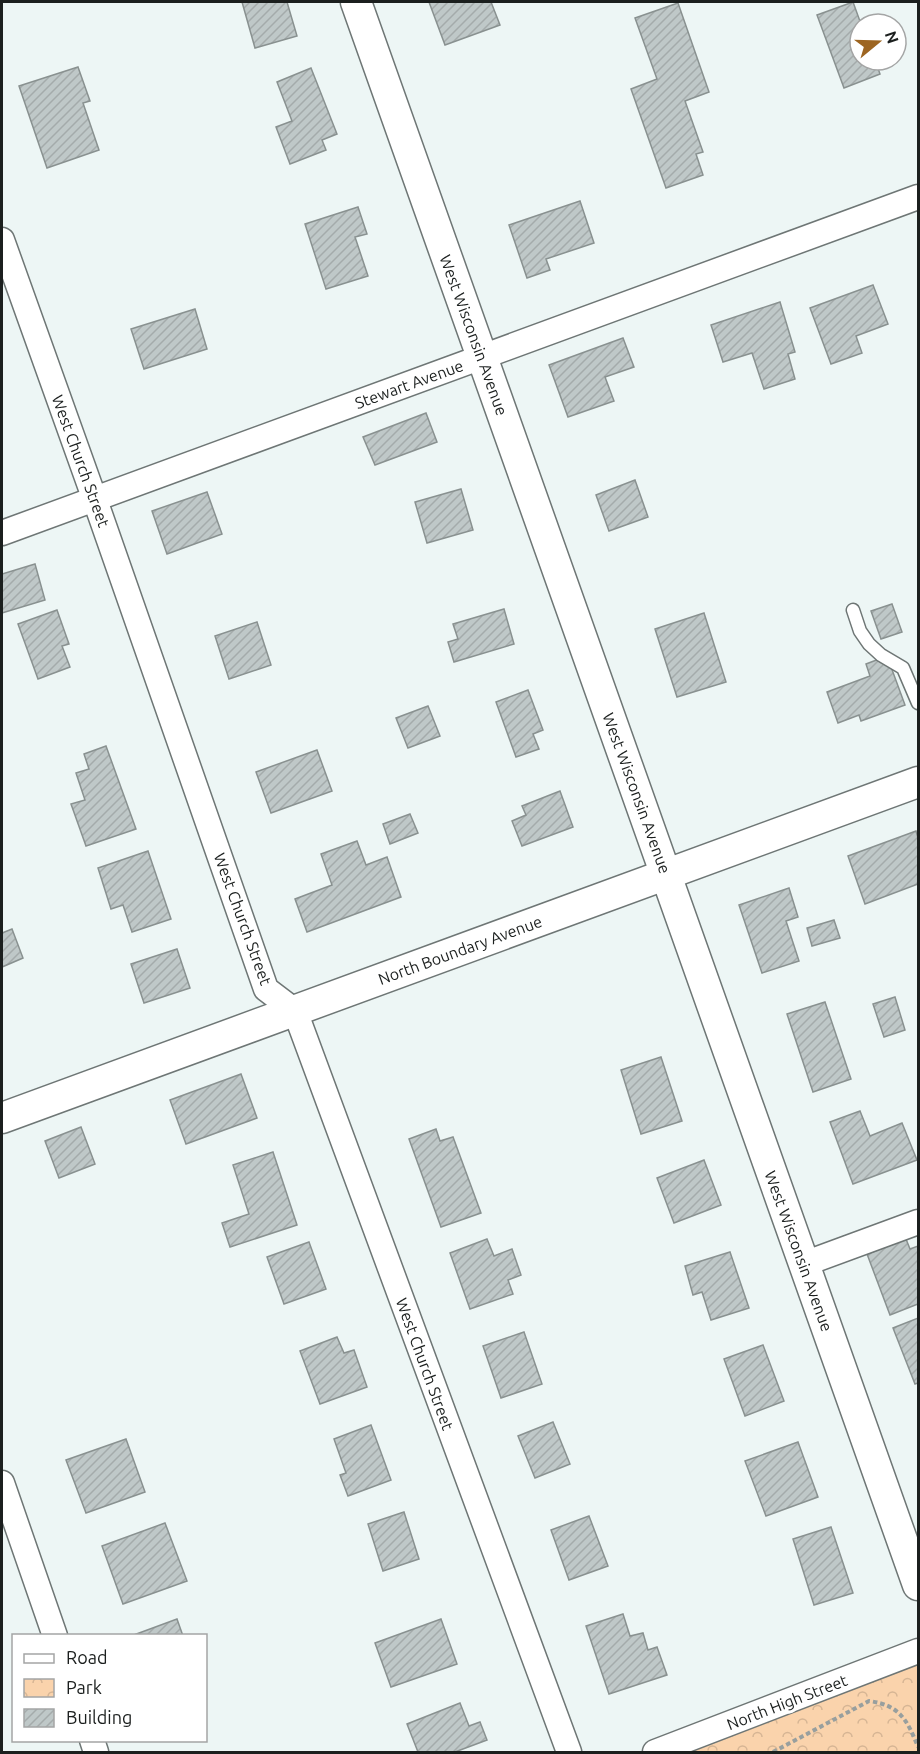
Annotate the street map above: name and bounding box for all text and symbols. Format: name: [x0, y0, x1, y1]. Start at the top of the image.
north arrow: [848, 12, 908, 72]
text: N: [882, 29, 903, 46]
street label: West Wisconsin Avenue: [437, 252, 511, 418]
street label: Stewart Avenue: [352, 356, 466, 412]
street label: West Church Street: [49, 392, 114, 530]
street label: West Wisconsin Avenue: [600, 710, 674, 876]
street label: West Church Street: [211, 850, 276, 988]
street label: North Boundary Avenue: [376, 912, 544, 988]
street label: West Wisconsin Avenue: [762, 1168, 836, 1334]
street label: West Church Street: [393, 1295, 458, 1433]
legend: [12, 1634, 207, 1742]
text: Road: [66, 1647, 108, 1667]
street label: North High Street: [724, 1670, 850, 1733]
text: Park: [66, 1677, 102, 1697]
text: Building: [66, 1707, 132, 1727]

